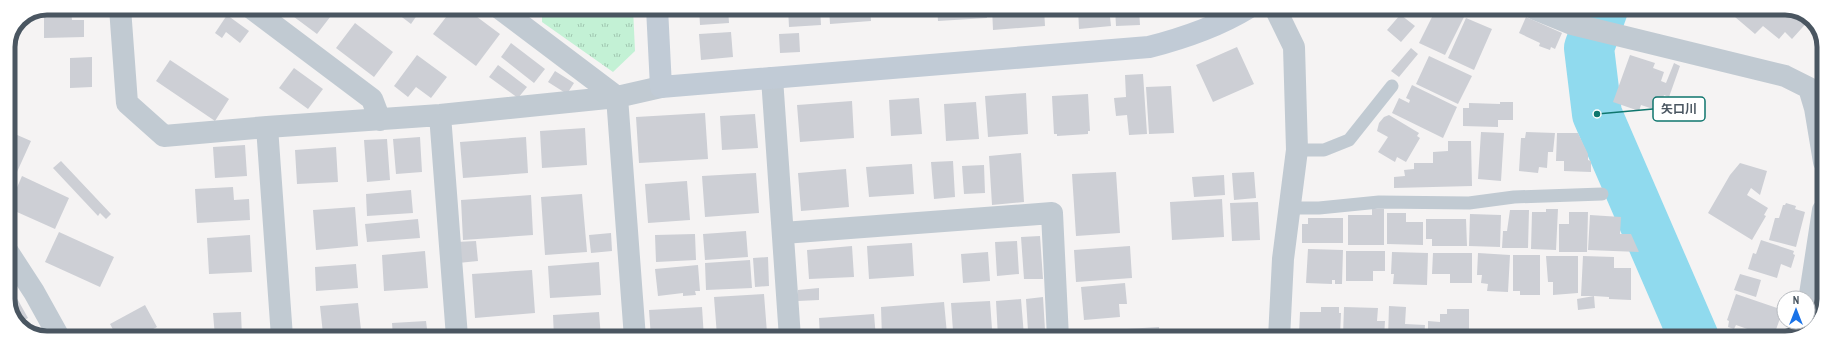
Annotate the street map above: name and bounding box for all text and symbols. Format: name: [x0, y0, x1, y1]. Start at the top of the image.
callout: 矢口川: [1653, 97, 1705, 121]
text: 矢口川: [1661, 101, 1697, 117]
north arrow: [1776, 290, 1816, 330]
text: N: [1793, 293, 1799, 307]

